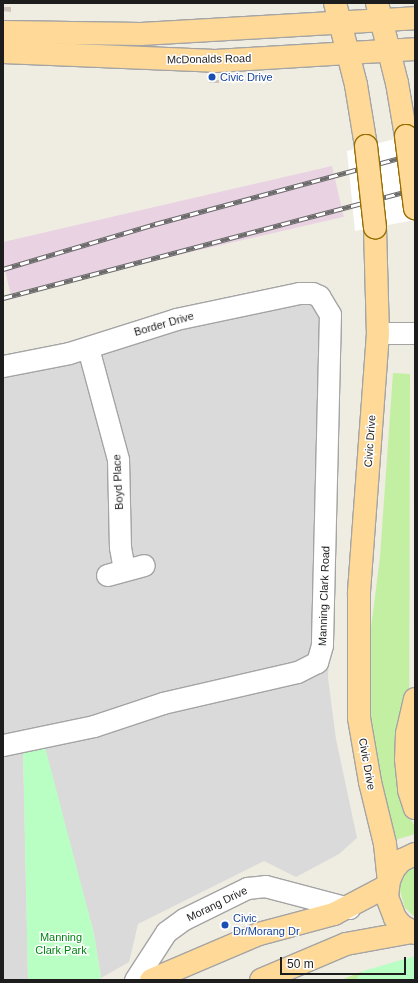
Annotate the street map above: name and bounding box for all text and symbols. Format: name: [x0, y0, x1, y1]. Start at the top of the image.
street label: McDonalds Road: [167, 52, 251, 66]
place label: Civic Drive: [220, 70, 273, 84]
marker: Civic Drive: [207, 72, 217, 82]
street label: Border Drive: [133, 309, 195, 339]
street label: Civic Drive: [362, 414, 378, 468]
street label: Boyd Place: [110, 454, 126, 510]
street label: Manning Clark Road: [316, 546, 332, 646]
street label: Civic Drive: [356, 737, 378, 791]
street label: Morang Drive: [184, 884, 250, 924]
place label: Civic Dr/Morang Dr: [233, 912, 300, 938]
marker: Civic Dr/Morang Dr: [220, 920, 230, 930]
park label: Manning Clark Park: [35, 931, 87, 957]
scale bar: [282, 949, 408, 975]
text: 50 m: [287, 957, 314, 971]

